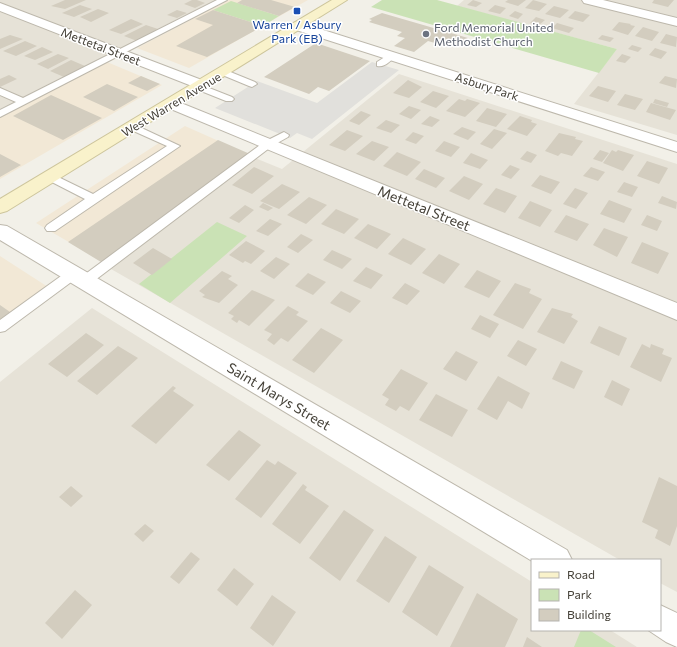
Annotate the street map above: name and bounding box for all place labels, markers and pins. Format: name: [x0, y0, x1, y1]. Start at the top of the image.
marker: Warren / Asbury Park (EB): [292, 6, 302, 16]
place label: Warren / Asbury Park (EB): [253, 17, 341, 45]
place label: Ford Memorial United Methodist Church: [434, 20, 553, 48]
marker: Ford Memorial United Methodist Church: [421, 29, 431, 39]

